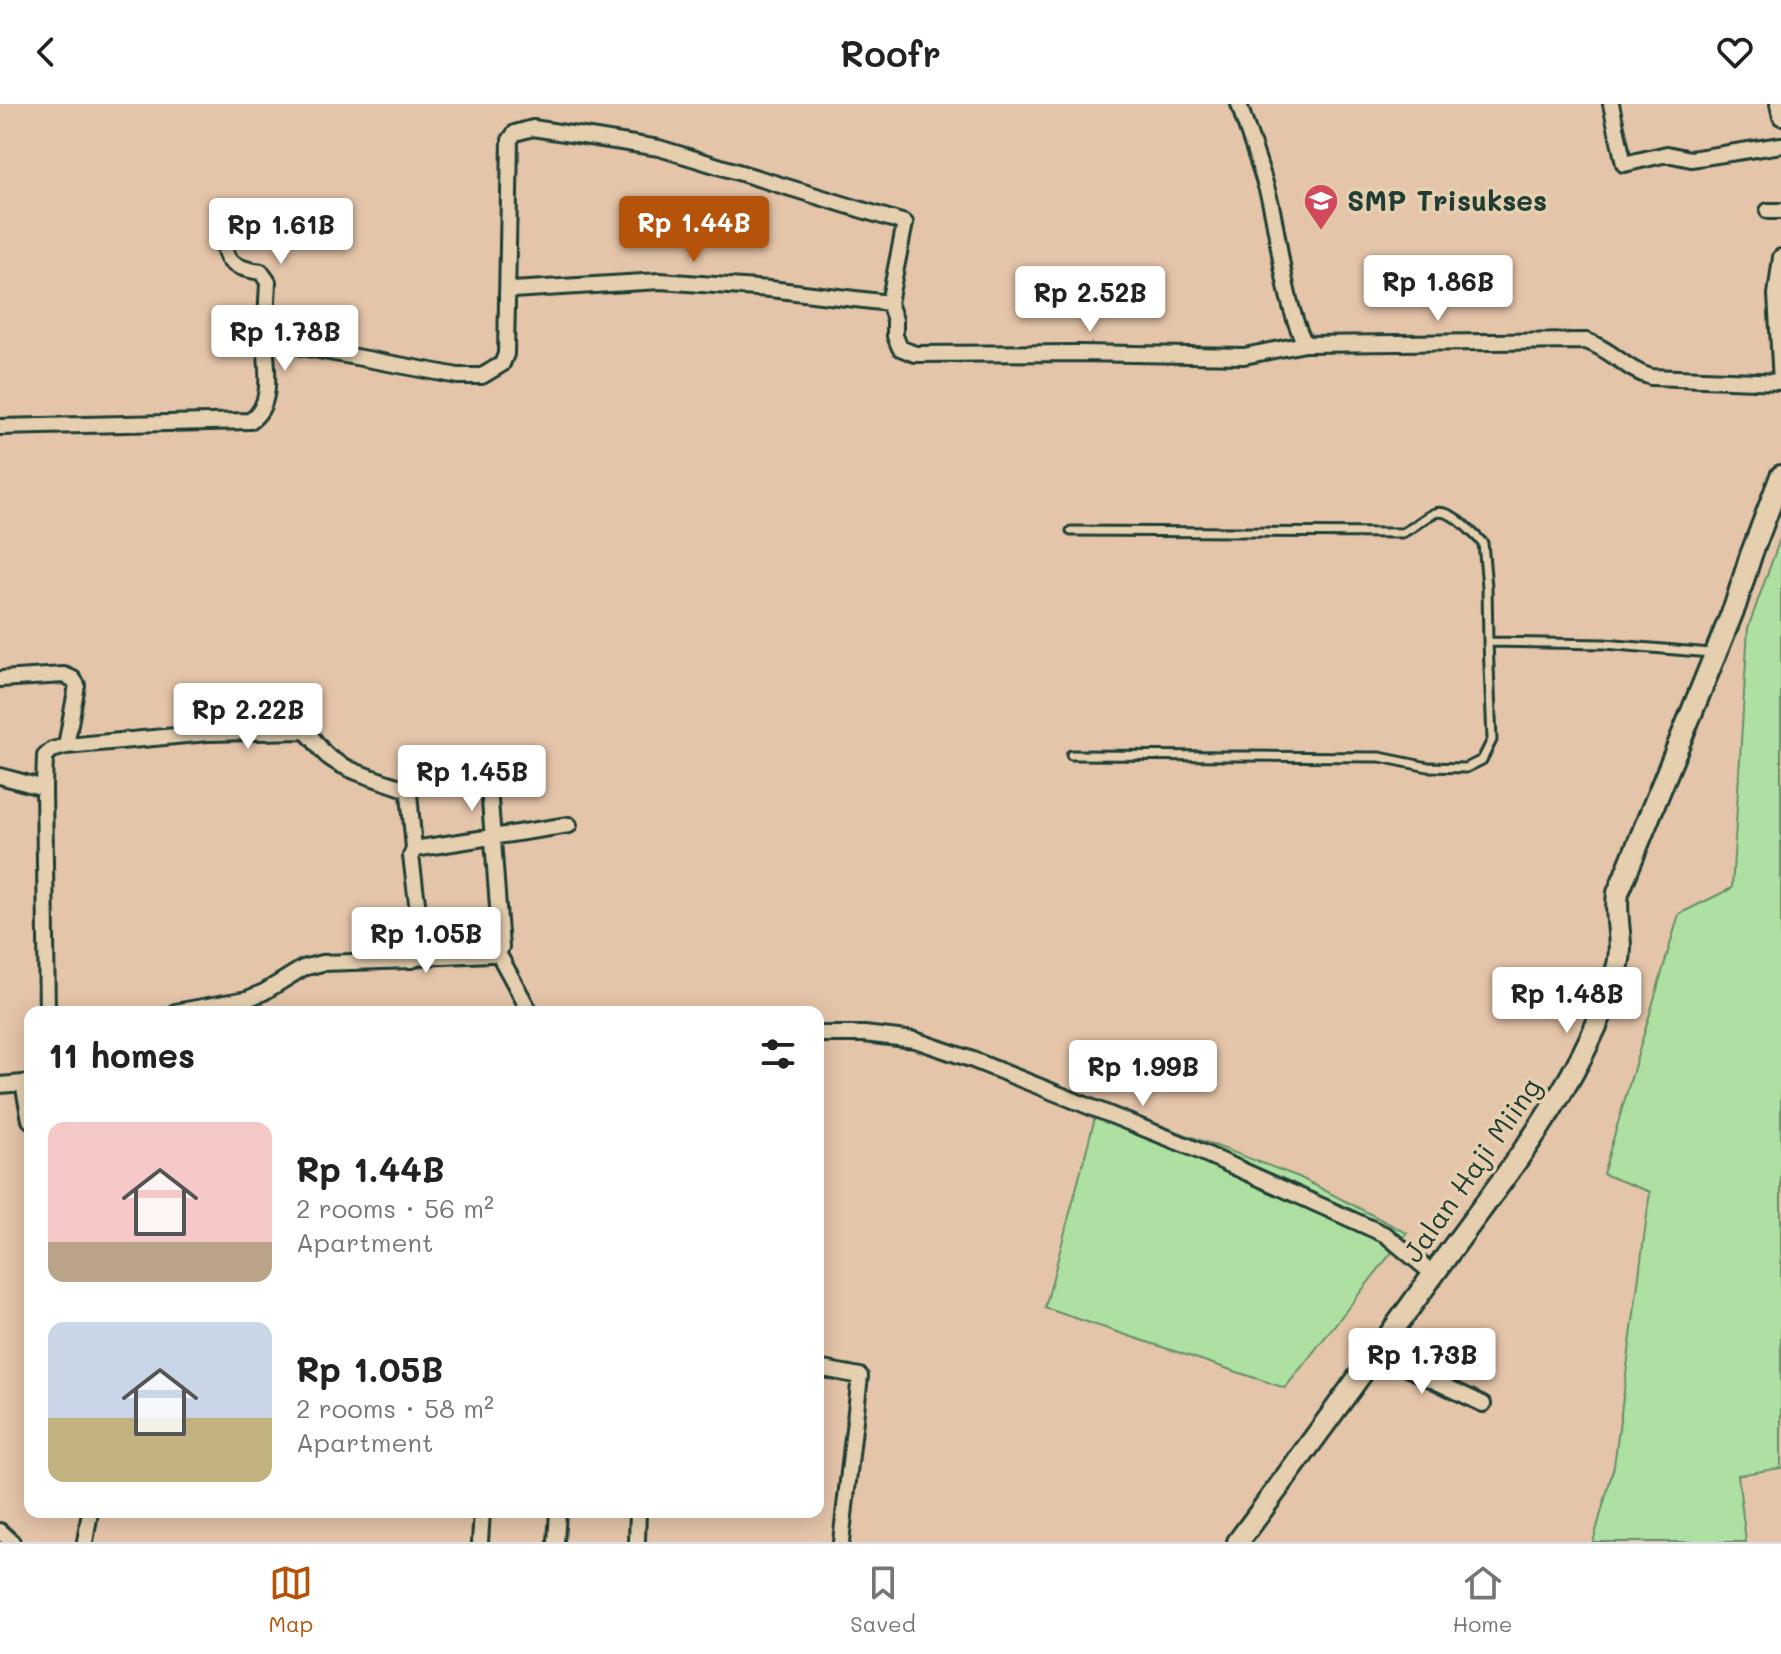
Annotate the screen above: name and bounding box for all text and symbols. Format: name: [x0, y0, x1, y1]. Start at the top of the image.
text: Roofr: [840, 29, 941, 76]
icon: back: [24, 30, 68, 74]
icon: heart: [1713, 30, 1757, 74]
school or university icon: SMP Trisukses: [1302, 182, 1340, 232]
place label: SMP Trisukses: [1347, 182, 1547, 218]
pin: Rp 1.44B: [611, 196, 777, 264]
pin: Rp 1.61B: [198, 198, 364, 266]
text: Rp 1.44B: [637, 205, 751, 239]
text: Rp 1.61B: [227, 207, 335, 241]
pin: Rp 1.86B: [1355, 255, 1521, 323]
text: Rp 1.86B: [1382, 264, 1494, 298]
pin: Rp 2.52B: [1007, 266, 1173, 334]
text: Rp 2.52B: [1033, 275, 1147, 309]
pin: Rp 1.78B: [202, 305, 368, 373]
text: Rp 1.78B: [229, 314, 341, 348]
pin: Rp 2.22B: [165, 683, 331, 751]
text: Rp 2.22B: [192, 692, 304, 726]
pin: Rp 1.45B: [389, 745, 555, 813]
text: Rp 1.45B: [416, 754, 528, 788]
pin: Rp 1.05B: [343, 907, 509, 975]
text: Rp 1.05B: [370, 916, 482, 950]
pin: Rp 1.48B: [1484, 967, 1650, 1035]
text: Rp 1.48B: [1510, 976, 1624, 1010]
text: 11 homes: [48, 1032, 195, 1077]
icon: filters: [756, 1032, 800, 1076]
pin: Rp 1.99B: [1060, 1040, 1226, 1108]
text: Rp 1.99B: [1087, 1049, 1199, 1083]
street label: Jalan Haji Miing: [1394, 1070, 1548, 1269]
text: Rp 1.44B: [296, 1146, 445, 1191]
icon: home: [112, 1154, 208, 1250]
text: 2 rooms · 56 m²: [296, 1191, 494, 1225]
text: Apartment: [296, 1225, 433, 1259]
pin: Rp 1.73B: [1339, 1328, 1505, 1396]
text: Rp 1.73B: [1367, 1337, 1477, 1371]
text: Rp 1.05B: [296, 1346, 443, 1391]
icon: home: [112, 1354, 208, 1450]
text: 2 rooms · 58 m²: [296, 1391, 494, 1425]
text: Apartment: [296, 1425, 433, 1459]
tab: Map: [268, 1561, 313, 1638]
tab: Saved: [850, 1561, 916, 1638]
tab: Home: [1453, 1561, 1512, 1638]

